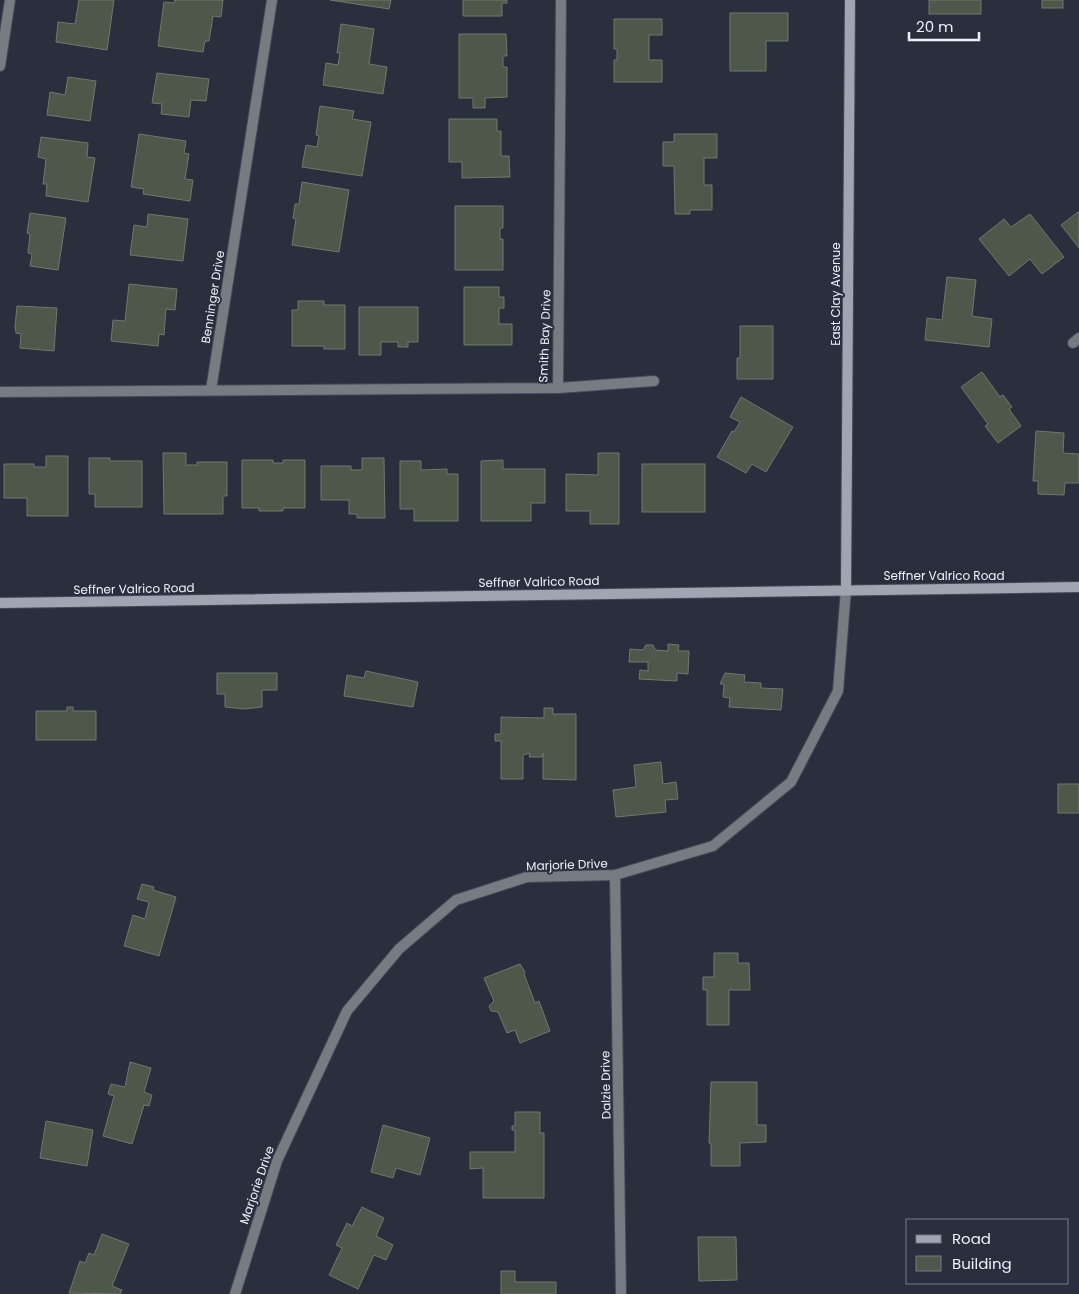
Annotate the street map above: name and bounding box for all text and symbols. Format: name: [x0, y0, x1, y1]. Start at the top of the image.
scale bar: [909, 10, 979, 42]
text: 20 m: [916, 16, 954, 37]
street label: East Clay Avenue: [827, 242, 844, 346]
street label: Benninger Drive: [197, 249, 228, 345]
street label: Smith Bay Drive: [534, 289, 555, 383]
street label: Seffner Valrico Road: [883, 567, 1005, 584]
street label: Seffner Valrico Road: [478, 572, 600, 591]
street label: Seffner Valrico Road: [73, 579, 195, 598]
street label: Marjorie Drive: [526, 855, 608, 874]
street label: Dalzie Drive: [596, 1051, 615, 1120]
street label: Marjorie Drive: [235, 1143, 278, 1226]
legend: [906, 1219, 1069, 1284]
text: Road: [952, 1228, 991, 1249]
text: Building: [952, 1253, 1012, 1274]

